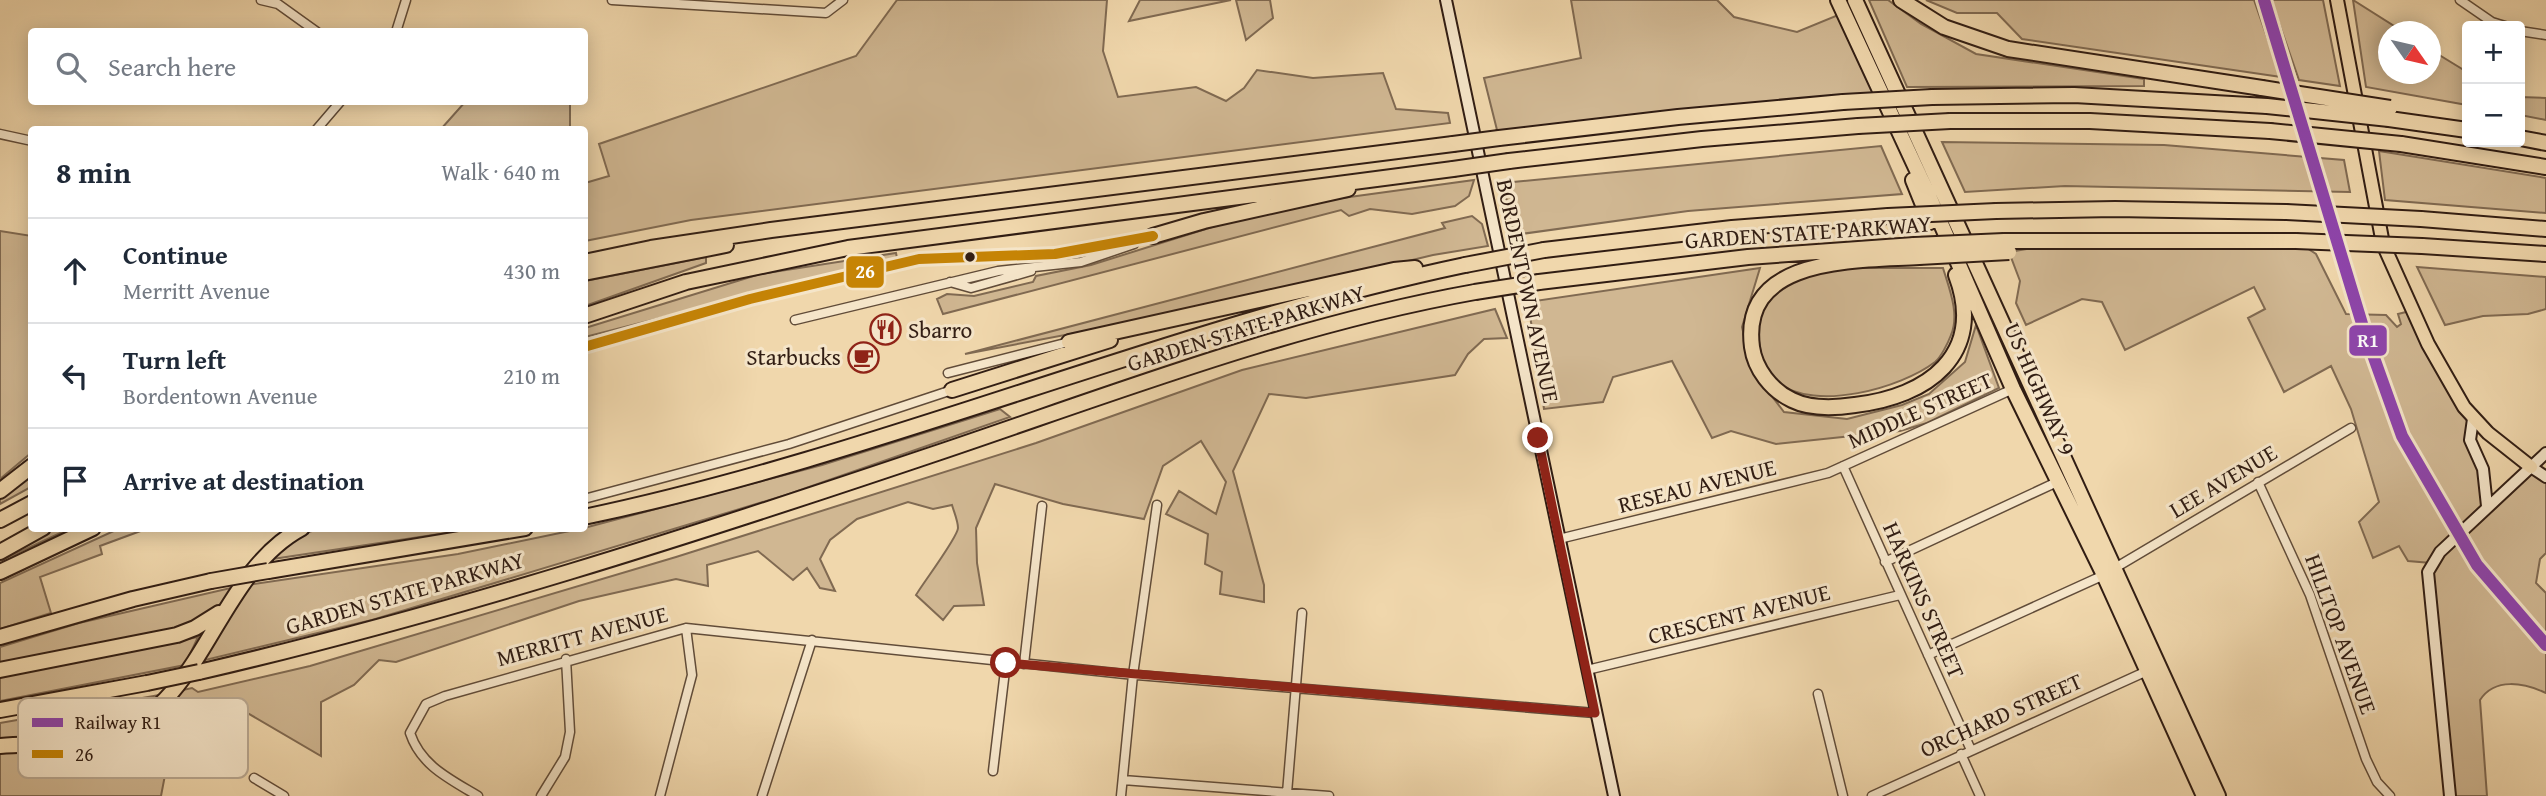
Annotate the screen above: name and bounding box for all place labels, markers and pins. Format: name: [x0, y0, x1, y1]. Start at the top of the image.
unlabelled marker: [963, 250, 977, 264]
restaurant icon: Sbarro: [868, 313, 902, 347]
place label: Sbarro: [908, 313, 972, 346]
place label: Starbucks: [746, 340, 841, 373]
cafe icon: Starbucks: [847, 340, 881, 374]

